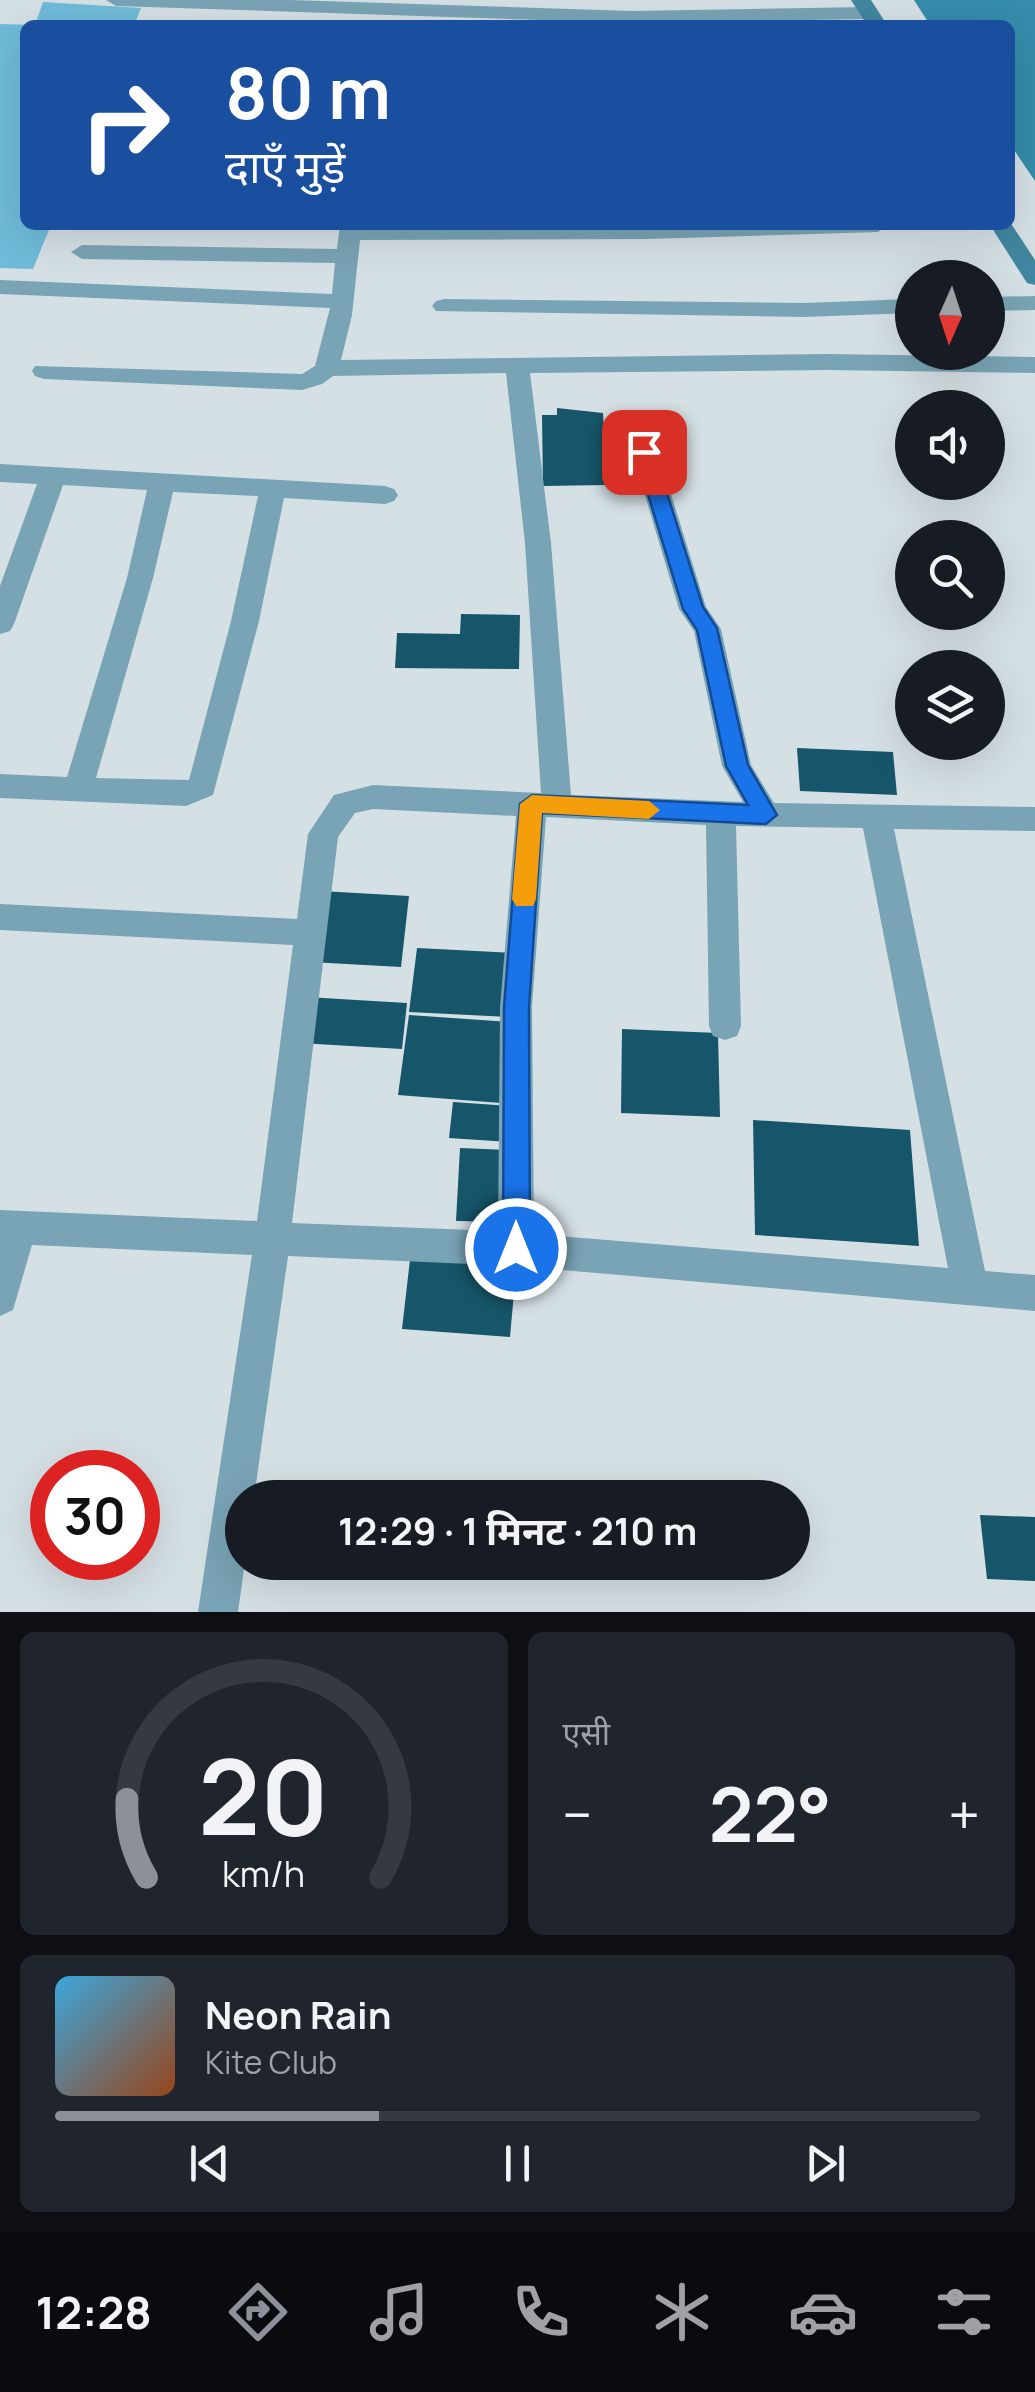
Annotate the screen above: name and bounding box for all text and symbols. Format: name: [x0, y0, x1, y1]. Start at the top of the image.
text: 80 m: [225, 44, 391, 140]
icon: right: [60, 60, 190, 190]
text: दाएँ मुड़ें: [225, 135, 345, 197]
north arrow: [895, 260, 1005, 370]
map controls: [895, 260, 1005, 760]
button: sound: [895, 390, 1005, 500]
pin: [602, 410, 687, 495]
icon: arrive: [617, 425, 672, 480]
button: search: [895, 520, 1005, 630]
button: layers: [895, 650, 1005, 760]
position arrow: [464, 1197, 568, 1301]
speed limit sign: 30: [30, 1450, 160, 1580]
text: 12:29 · 1 मिनट · 210 m: [338, 1504, 697, 1556]
text: एसी: [563, 1711, 610, 1755]
text: 20: [199, 1724, 329, 1866]
text: 22°: [709, 1762, 832, 1865]
text: −: [563, 1776, 592, 1852]
text: +: [948, 1776, 980, 1852]
text: km/h: [222, 1849, 305, 1898]
text: Neon Rain: [205, 1988, 391, 2040]
text: Kite Club: [205, 2040, 337, 2084]
icon: previous: [182, 2136, 237, 2191]
icon: pause: [490, 2136, 545, 2191]
icon: next: [798, 2136, 853, 2191]
icon: directions: [223, 2277, 293, 2347]
icon: music: [364, 2277, 434, 2347]
icon: phone: [506, 2277, 576, 2347]
icon: climate: [647, 2277, 717, 2347]
icon: car: [788, 2277, 858, 2347]
icon: filters: [929, 2277, 999, 2347]
text: 12:28: [36, 2281, 152, 2343]

